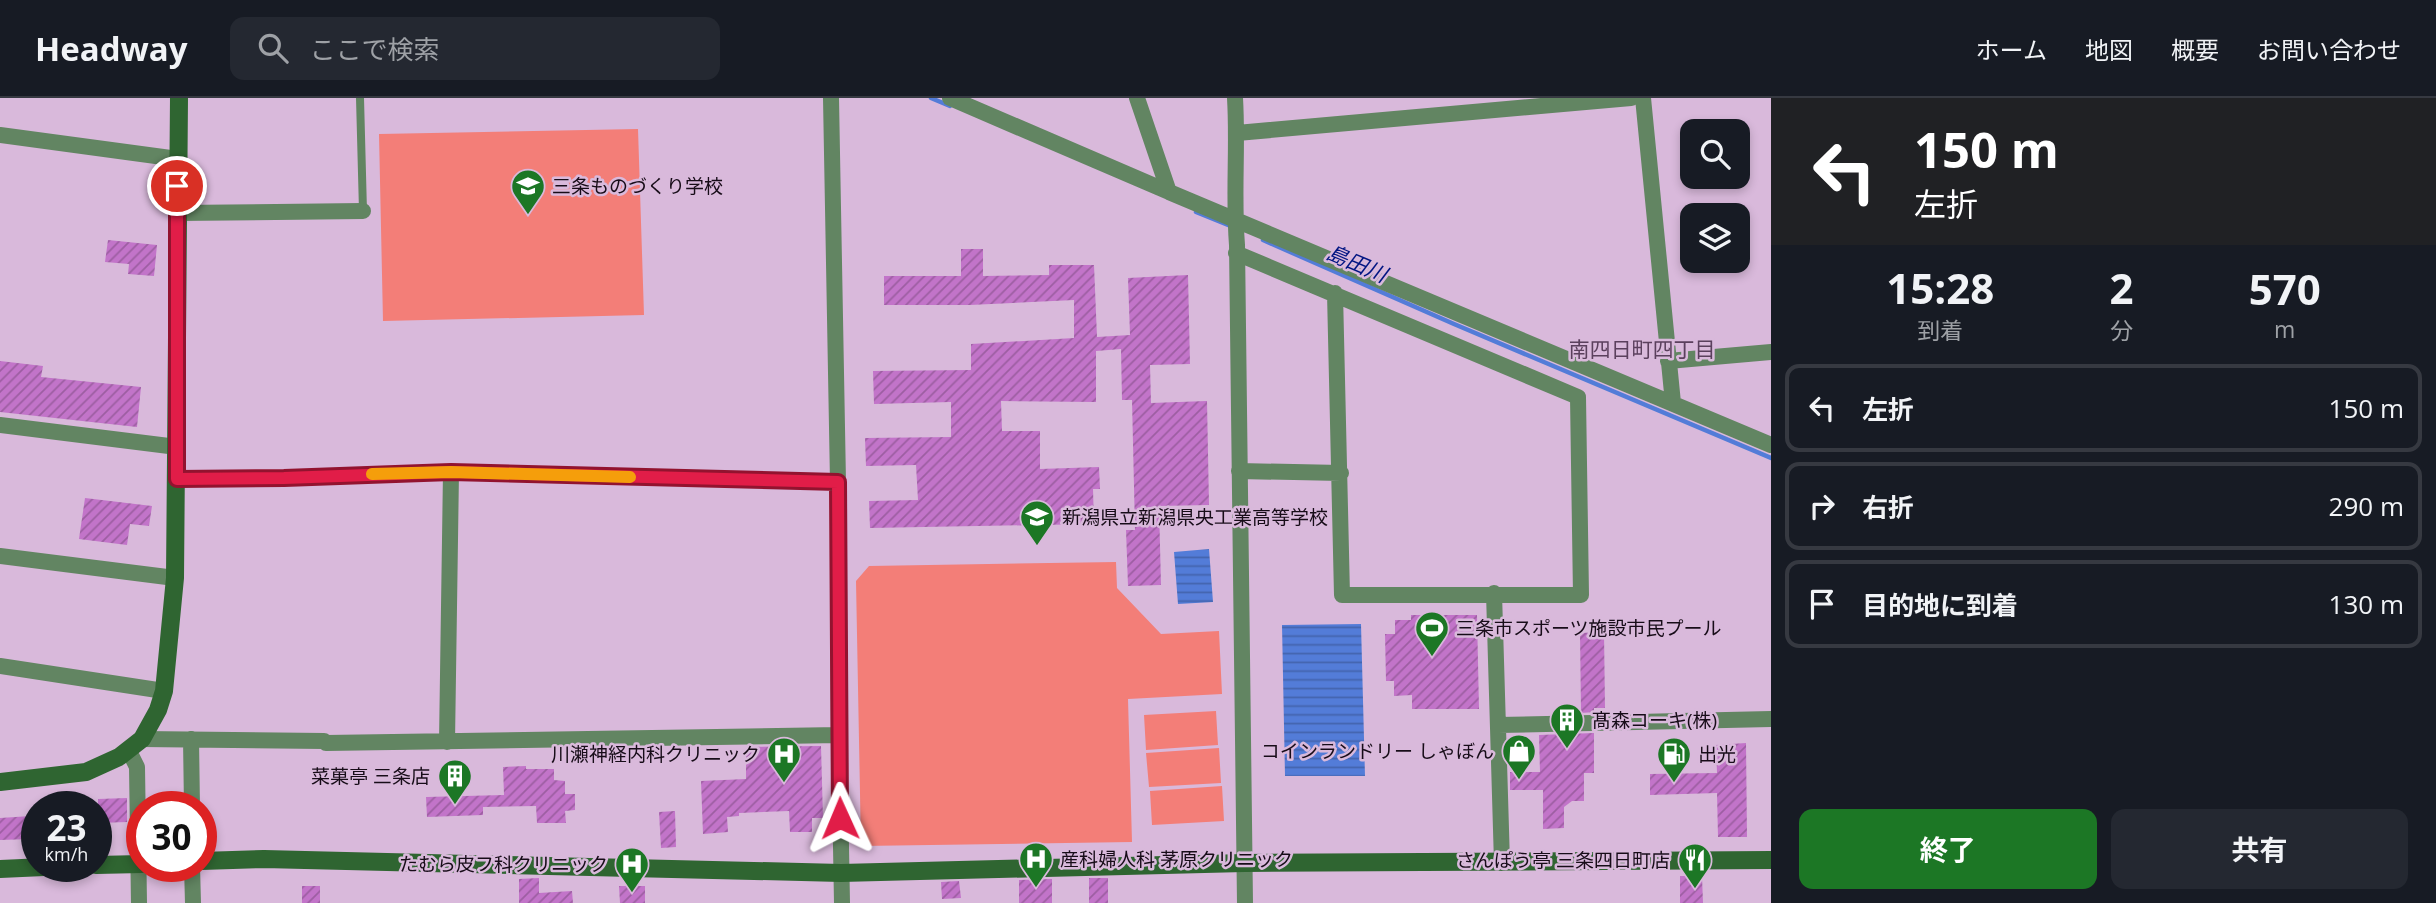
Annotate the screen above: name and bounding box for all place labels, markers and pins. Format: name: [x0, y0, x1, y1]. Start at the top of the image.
pin: [147, 156, 207, 216]
school or university icon: 三条ものづくり学校: [509, 167, 547, 216]
place label: 三条ものづくり学校: [552, 173, 723, 199]
school or university icon: 新潟県立新潟県央工業高等学校: [1018, 498, 1056, 547]
place label: 新潟県立新潟県央工業高等学校: [1062, 504, 1328, 530]
sports icon: 三条市スポーツ施設市民プール: [1413, 609, 1451, 658]
place label: 三条市スポーツ施設市民プール: [1456, 615, 1722, 641]
building icon: 髙森コーキ(株): [1548, 701, 1586, 750]
place label: 髙森コーキ(株): [1592, 707, 1717, 733]
shop icon: コインランドリー しゃぼん: [1500, 732, 1538, 781]
hospital icon: 川瀬神経内科クリニック: [765, 735, 803, 784]
fuel station icon: 出光: [1655, 735, 1693, 784]
place label: コインランドリー しゃぼん: [1261, 738, 1494, 764]
place label: 川瀬神経内科クリニック: [551, 741, 760, 767]
place label: 出光: [1698, 741, 1736, 767]
building icon: 菜菓亭 三条店: [436, 757, 474, 806]
place label: 菜菓亭 三条店: [311, 763, 430, 789]
hospital icon: 産科婦人科 茅原クリニック: [1017, 840, 1055, 889]
restaurant icon: さんぽう亭 三条四日町店: [1676, 841, 1714, 890]
hospital icon: たむら皮フ科クリニック: [613, 845, 651, 894]
place label: 産科婦人科 茅原クリニック: [1060, 846, 1293, 872]
place label: さんぽう亭 三条四日町店: [1456, 847, 1670, 873]
place label: たむら皮フ科クリニック: [399, 851, 608, 877]

